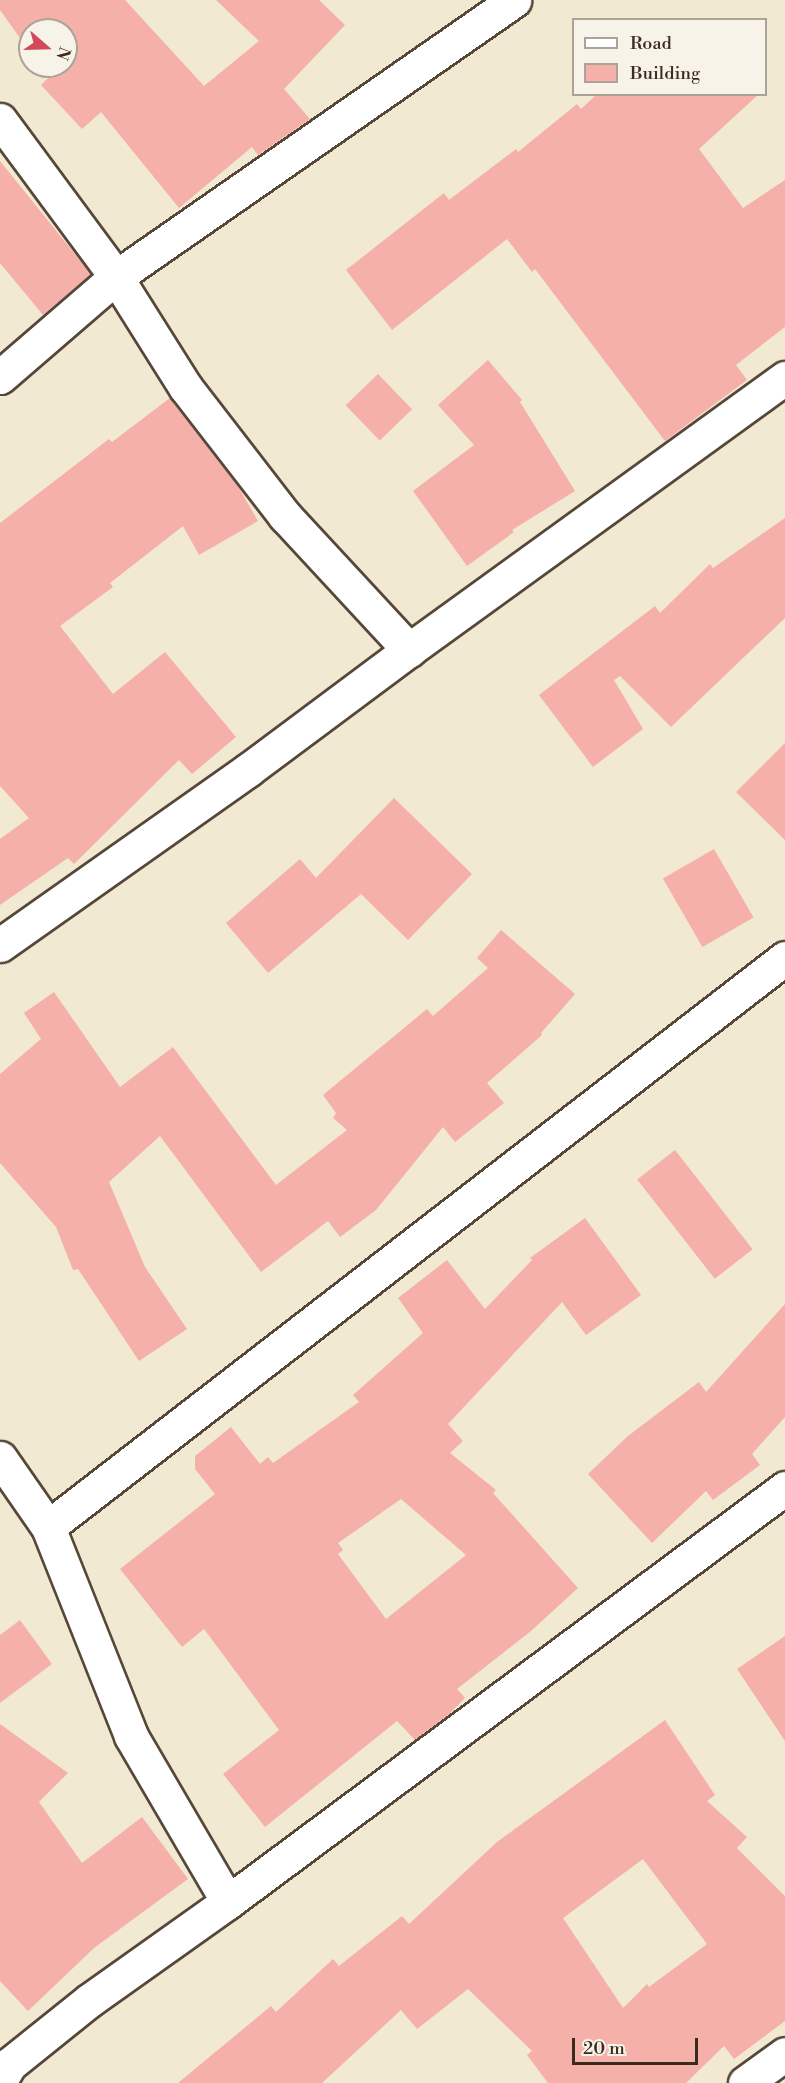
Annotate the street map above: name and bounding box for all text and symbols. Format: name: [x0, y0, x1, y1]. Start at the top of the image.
north arrow: [18, 18, 78, 78]
legend: [572, 18, 767, 96]
text: Road: [630, 32, 672, 55]
text: N: [51, 44, 75, 63]
text: Building: [630, 62, 700, 85]
scale bar: [575, 2026, 701, 2064]
text: 20 m: [583, 2037, 625, 2060]

